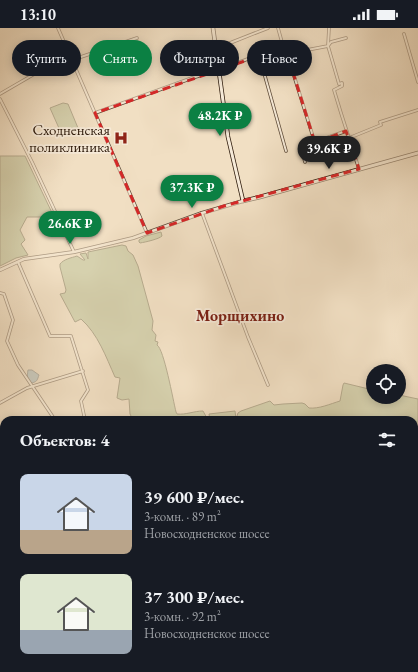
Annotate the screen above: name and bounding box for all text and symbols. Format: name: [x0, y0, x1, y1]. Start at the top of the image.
text: 13:10: [20, 5, 56, 24]
chip: Купить: [12, 40, 81, 76]
chip: Снять: [89, 40, 152, 76]
chip: Фильтры: [160, 40, 239, 76]
chip: Новое: [247, 40, 312, 76]
pin: 48.2K ₽: [183, 103, 257, 137]
text: 48.2K ₽: [198, 107, 242, 124]
place label: Сходненская поликлиника: [29, 120, 110, 156]
hospital icon: Сходненская поликлиника: [113, 130, 129, 146]
pin: 39.6K ₽: [292, 136, 366, 170]
text: 39.6K ₽: [307, 140, 351, 157]
pin: 37.3K ₽: [155, 175, 229, 209]
text: 37.3K ₽: [170, 179, 214, 196]
pin: 26.6K ₽: [33, 211, 107, 245]
text: 26.6K ₽: [48, 215, 92, 232]
district label: Морщихино: [196, 305, 284, 326]
map controls: [366, 364, 406, 404]
button: locate: [366, 364, 406, 404]
text: Объектов: 4: [20, 429, 110, 451]
icon: filters: [376, 429, 398, 451]
text: 39 600 ₽/мес.: [144, 486, 244, 508]
icon: home: [52, 490, 100, 538]
text: 3-комн. · 89 m²: [144, 508, 221, 525]
text: Новосходненское шоссе: [144, 525, 270, 542]
text: 37 300 ₽/мес.: [144, 586, 244, 608]
icon: home: [52, 590, 100, 638]
text: 3-комн. · 92 m²: [144, 608, 221, 625]
text: Новосходненское шоссе: [144, 625, 270, 642]

